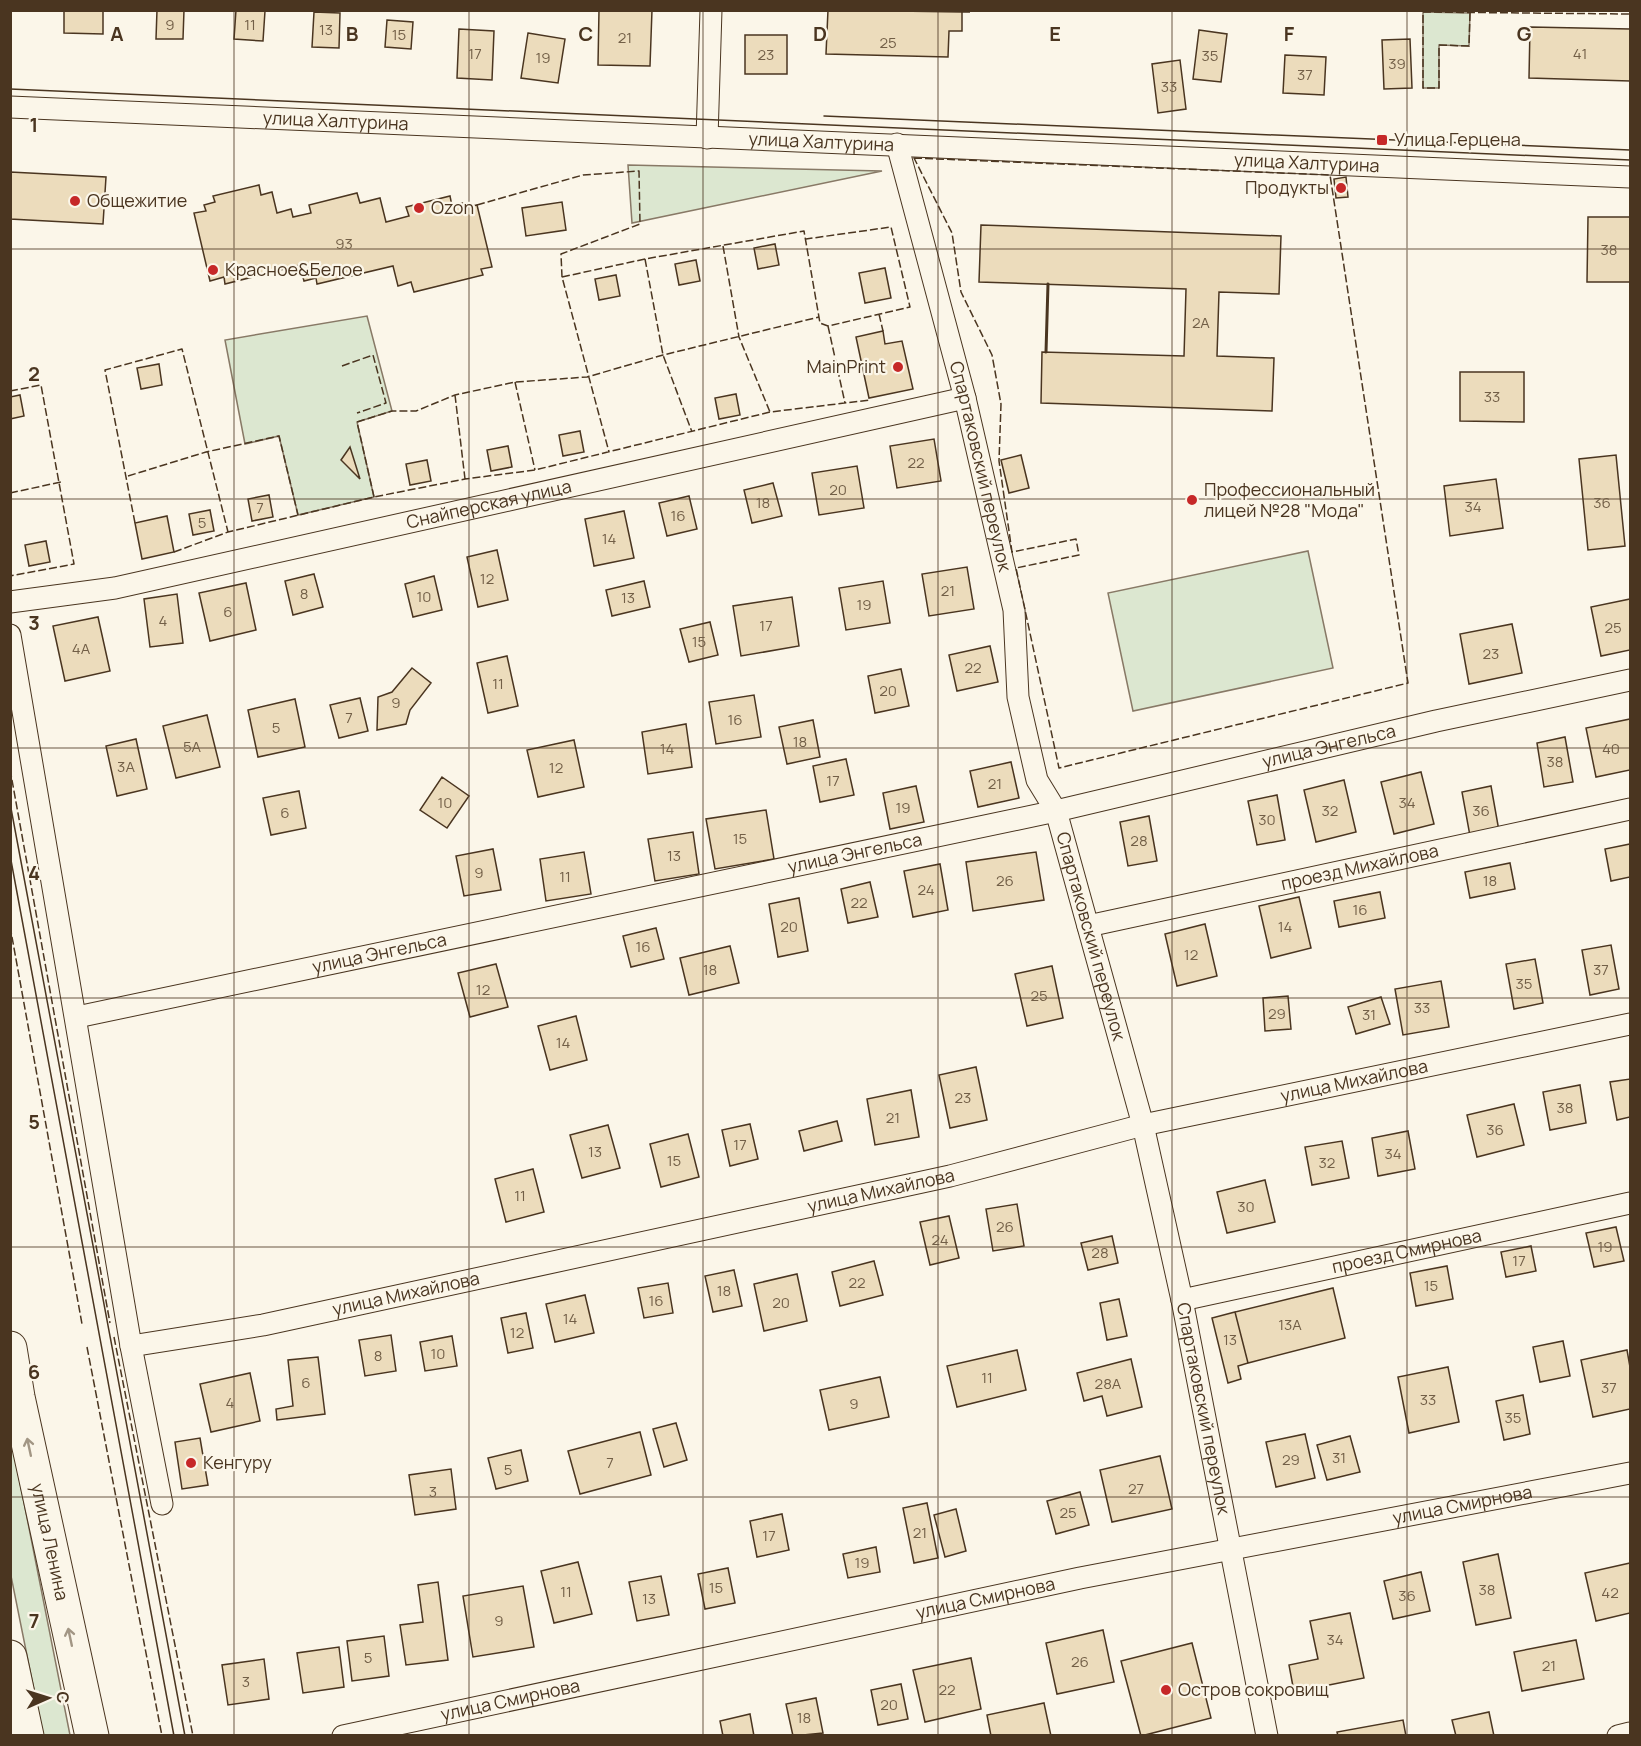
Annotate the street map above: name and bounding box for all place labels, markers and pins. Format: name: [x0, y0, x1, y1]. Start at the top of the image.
place label: Улица Герцена: [1394, 127, 1521, 151]
marker: Улица Герцена: [1375, 133, 1389, 147]
place label: Продукты: [1245, 175, 1329, 199]
marker: Продукты: [1334, 181, 1348, 195]
place label: Общежитие: [87, 188, 187, 212]
marker: Общежитие: [68, 194, 82, 208]
place label: Ozon: [431, 195, 474, 219]
marker: Ozon: [412, 201, 426, 215]
place label: Красное&Белое: [225, 257, 363, 281]
marker: Красное&Белое: [206, 263, 220, 277]
place label: MainPrint: [807, 354, 886, 378]
marker: MainPrint: [891, 360, 905, 374]
place label: Профессиональный лицей №28 "Мода": [1204, 477, 1375, 522]
marker: Профессиональный лицей №28 "Мода": [1185, 493, 1199, 507]
place label: Кенгуру: [203, 1450, 272, 1474]
marker: Кенгуру: [184, 1456, 198, 1470]
place label: Остров сокровищ: [1178, 1677, 1329, 1701]
marker: Остров сокровищ: [1159, 1683, 1173, 1697]

